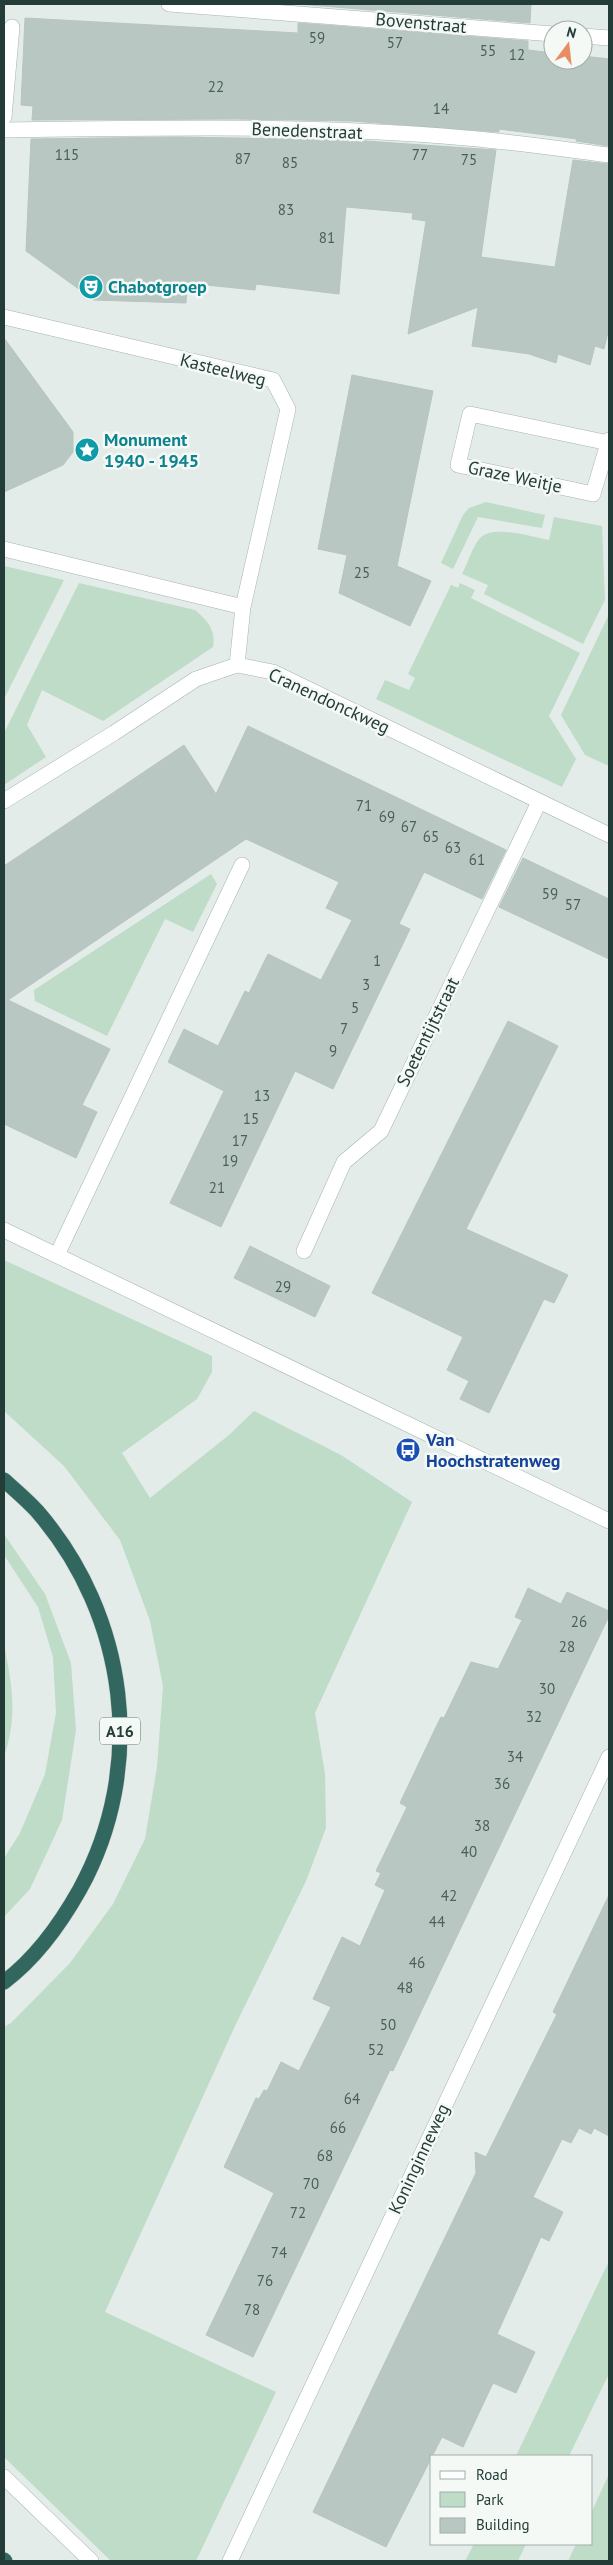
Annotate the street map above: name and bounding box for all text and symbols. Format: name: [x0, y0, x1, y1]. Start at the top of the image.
street label: Bovenstraat: [375, 7, 467, 38]
north arrow: [543, 20, 593, 70]
text: N: [565, 23, 578, 42]
house number: 59: [309, 28, 325, 47]
house number: 57: [387, 33, 403, 52]
house number: 55: [480, 41, 496, 60]
house number: 12: [509, 45, 525, 64]
house number: 22: [208, 77, 224, 96]
house number: 14: [433, 99, 449, 118]
street label: Benedenstraat: [251, 117, 363, 144]
house number: 115: [55, 145, 79, 164]
house number: 77: [412, 145, 428, 164]
house number: 87: [235, 149, 251, 168]
house number: 75: [461, 150, 477, 169]
house number: 85: [282, 153, 298, 172]
house number: 83: [278, 200, 294, 219]
house number: 81: [319, 228, 335, 247]
theatre icon: Chabotgroep: [78, 274, 104, 300]
place label: Chabotgroep: [108, 275, 207, 298]
street label: Kasteelweg: [178, 348, 269, 391]
place label: Monument 1940 - 1945: [104, 428, 199, 472]
place icon: Monument 1940 - 1945: [74, 437, 100, 463]
street label: Graze Weitje: [466, 455, 564, 498]
house number: 25: [354, 563, 370, 582]
street label: Cranendonckweg: [265, 662, 394, 739]
house number: 71: [356, 796, 372, 815]
house number: 69: [379, 807, 395, 826]
house number: 67: [401, 817, 417, 836]
house number: 65: [423, 827, 439, 846]
house number: 63: [445, 838, 461, 857]
house number: 61: [469, 850, 485, 869]
house number: 59: [542, 884, 558, 903]
house number: 57: [565, 895, 581, 914]
house number: 1: [373, 951, 381, 970]
street label: Soetentijtstraat: [391, 973, 464, 1090]
house number: 3: [362, 975, 370, 994]
house number: 5: [351, 998, 359, 1017]
house number: 7: [340, 1019, 348, 1038]
house number: 9: [329, 1041, 337, 1060]
house number: 13: [254, 1086, 270, 1105]
house number: 15: [243, 1109, 259, 1128]
house number: 17: [232, 1131, 248, 1150]
house number: 19: [222, 1151, 238, 1170]
house number: 21: [209, 1178, 225, 1197]
house number: 29: [275, 1277, 291, 1296]
place label: Van Hoochstratenweg: [425, 1428, 560, 1472]
bus stop icon: Van Hoochstratenweg: [395, 1437, 421, 1463]
house number: 26: [571, 1612, 587, 1631]
house number: 28: [559, 1637, 575, 1656]
house number: 30: [539, 1679, 555, 1698]
house number: 32: [526, 1707, 542, 1726]
road number: A16: [100, 1718, 140, 1744]
house number: 34: [507, 1747, 523, 1766]
house number: 36: [494, 1774, 510, 1793]
house number: 38: [474, 1816, 490, 1835]
house number: 40: [461, 1842, 477, 1861]
house number: 42: [441, 1886, 457, 1905]
house number: 44: [429, 1912, 445, 1931]
house number: 46: [409, 1953, 425, 1972]
house number: 48: [397, 1978, 413, 1997]
house number: 50: [380, 2015, 396, 2034]
house number: 52: [368, 2040, 384, 2059]
house number: 64: [344, 2089, 360, 2108]
street label: Koninginneweg: [383, 2100, 454, 2218]
house number: 66: [330, 2118, 346, 2137]
house number: 68: [317, 2146, 333, 2165]
house number: 70: [303, 2174, 319, 2193]
house number: 72: [290, 2203, 306, 2222]
house number: 74: [271, 2243, 287, 2262]
house number: 76: [257, 2271, 273, 2290]
house number: 78: [244, 2300, 260, 2319]
legend: [430, 2455, 593, 2545]
text: Road: [476, 2465, 508, 2484]
text: Park: [476, 2490, 504, 2509]
text: Building: [476, 2515, 530, 2534]

